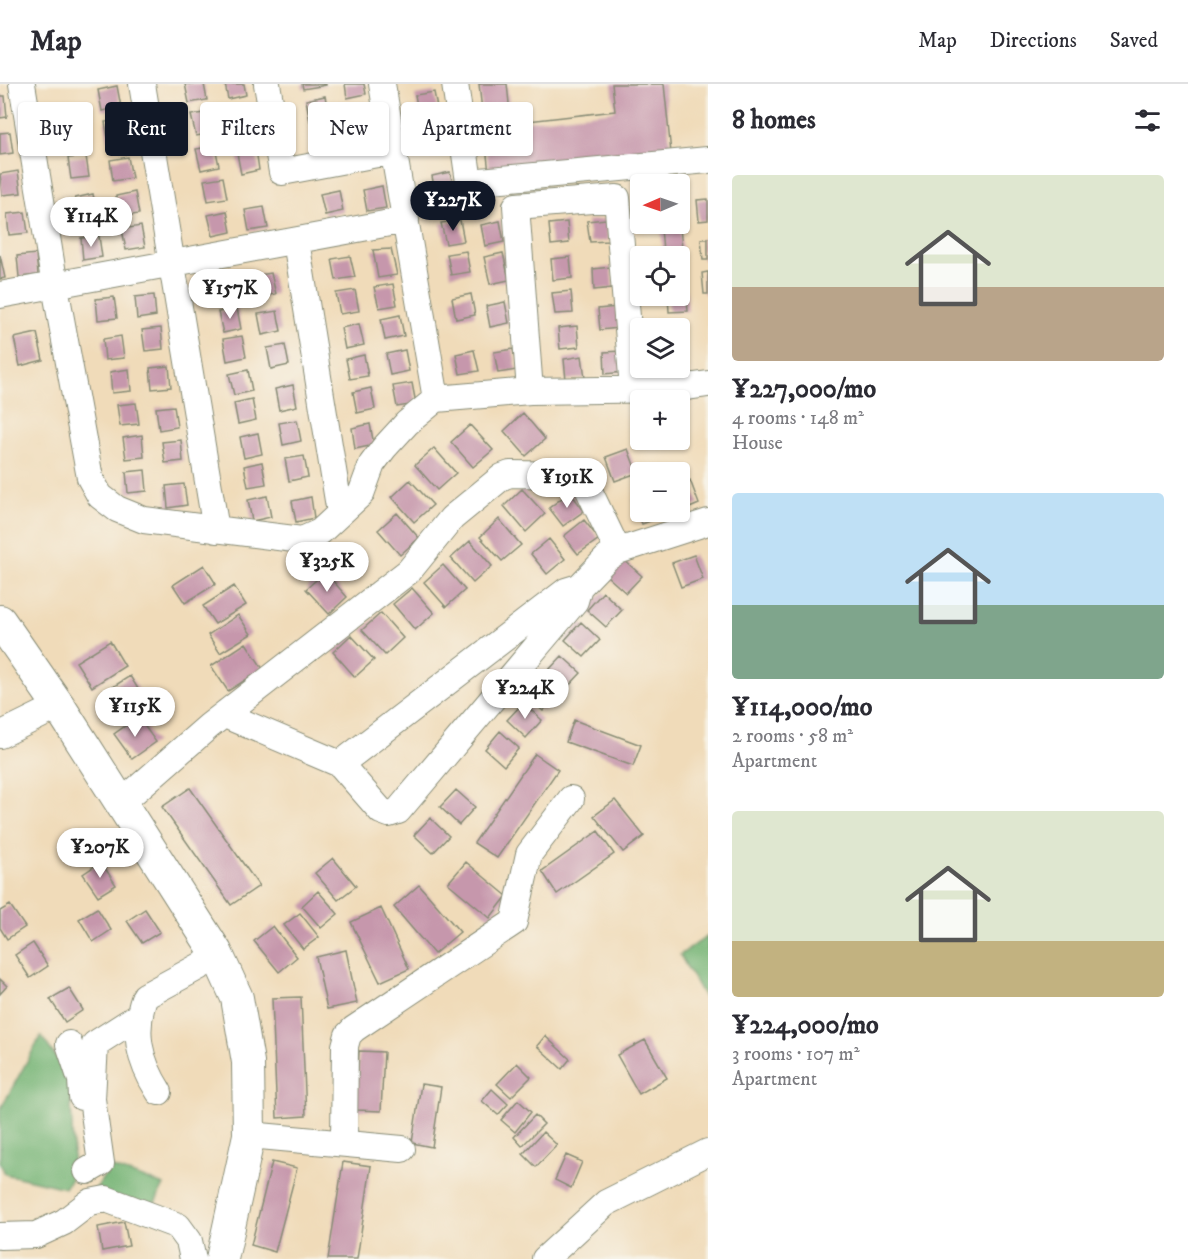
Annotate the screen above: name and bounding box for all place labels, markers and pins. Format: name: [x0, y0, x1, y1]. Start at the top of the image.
pin: ¥227K: [411, 181, 495, 232]
pin: ¥114K: [49, 197, 133, 248]
pin: ¥157K: [188, 269, 272, 320]
pin: ¥191K: [525, 458, 609, 509]
pin: ¥325K: [285, 542, 369, 593]
pin: ¥224K: [483, 669, 567, 720]
pin: ¥115K: [93, 687, 177, 738]
pin: ¥207K: [58, 828, 142, 879]

